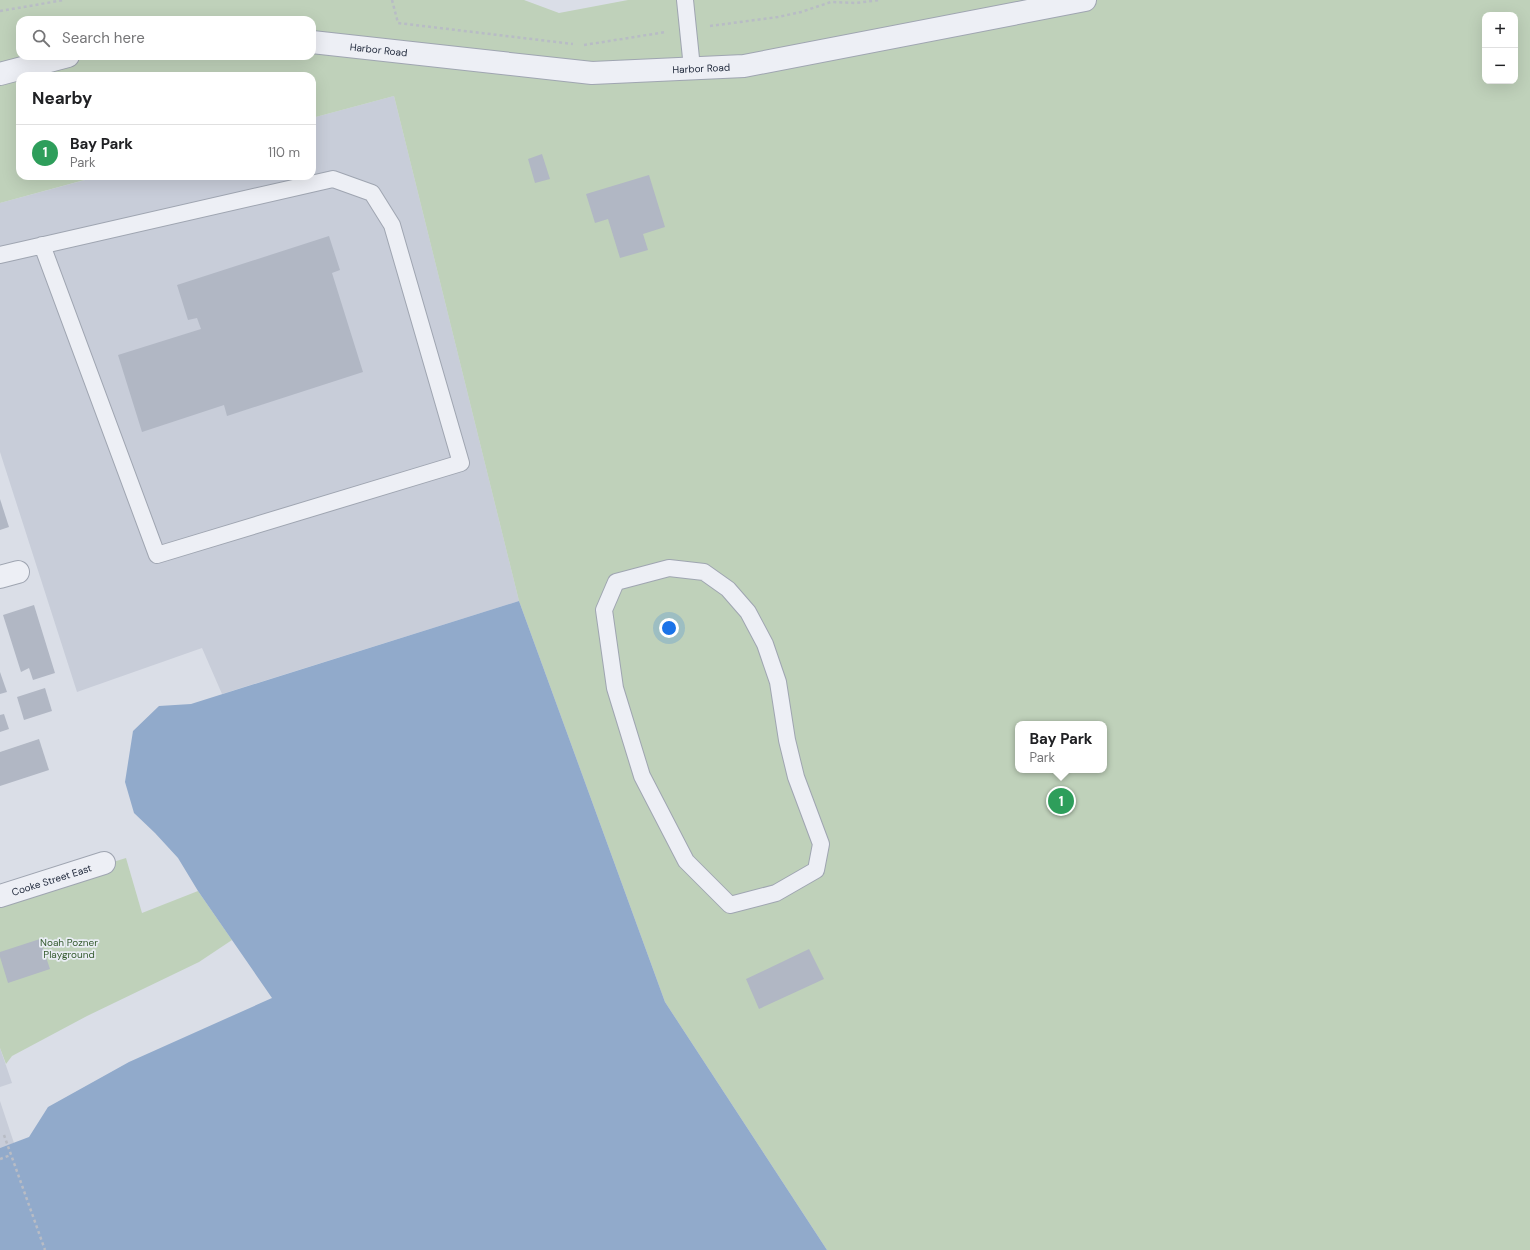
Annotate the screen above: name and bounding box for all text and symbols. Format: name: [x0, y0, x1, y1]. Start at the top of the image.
map controls: [1482, 12, 1518, 84]
button: +: [1482, 12, 1518, 48]
search box: [16, 16, 316, 60]
icon: search: [30, 27, 52, 49]
text: Search here: [62, 28, 145, 48]
street label: Harbor Road: [349, 40, 408, 59]
button: −: [1482, 48, 1518, 84]
street label: Harbor Road: [672, 60, 730, 76]
text: Nearby: [32, 87, 92, 109]
text: Bay Park: [70, 134, 133, 154]
text: 1: [43, 144, 47, 161]
text: 110 m: [268, 144, 300, 161]
text: Park: [70, 154, 96, 171]
your location: [659, 618, 679, 638]
popup: [1015, 721, 1107, 773]
text: Bay Park: [1030, 729, 1093, 749]
text: Park: [1030, 749, 1055, 766]
pin: 1: [1048, 786, 1074, 816]
street label: Cooke Street East: [10, 861, 93, 898]
park label: Noah Pozner Playground: [40, 936, 98, 961]

